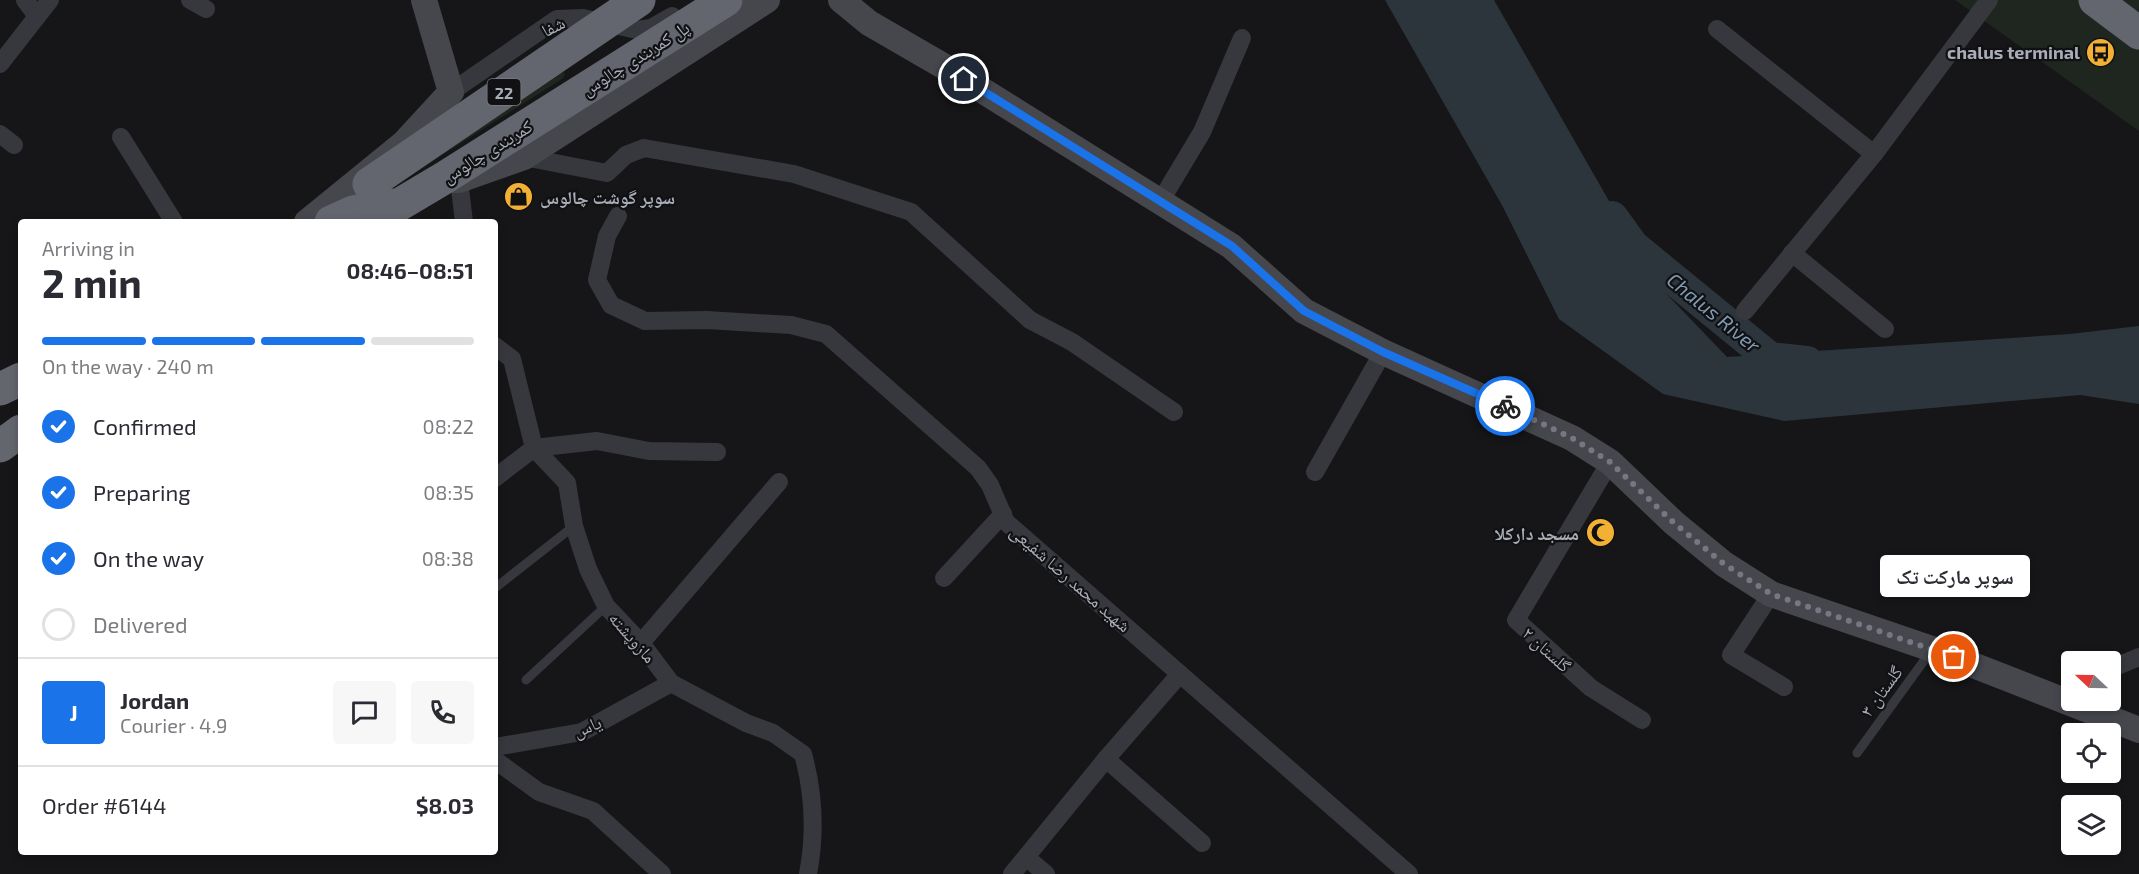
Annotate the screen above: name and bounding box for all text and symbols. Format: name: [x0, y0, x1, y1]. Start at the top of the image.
street label: شفا: [538, 11, 568, 41]
street label: پل کمربندی چالوس: [577, 16, 694, 101]
bus stop icon: chalus terminal: [2085, 36, 2117, 68]
place label: chalus terminal: [1947, 41, 2080, 63]
pin: [938, 53, 989, 104]
icon: home: [947, 62, 980, 95]
road number: 22: [488, 79, 520, 105]
street label: کمربندی چالوس: [438, 114, 537, 188]
shop icon: سوپر گوشت چالوس: [503, 181, 535, 213]
place label: سوپر گوشت چالوس: [540, 186, 675, 209]
text: Arriving in: [42, 236, 135, 260]
text: 08:46–08:51: [347, 257, 474, 283]
text: 2 min: [42, 259, 142, 306]
water label: Chalus River: [1663, 267, 1766, 357]
text: On the way · 240 m: [42, 354, 214, 378]
courier: [1475, 376, 1535, 436]
icon: bike: [1489, 390, 1522, 423]
icon: check: [42, 410, 75, 443]
text: Confirmed: [93, 413, 197, 439]
text: 08:22: [423, 414, 474, 438]
icon: check: [42, 476, 75, 509]
text: Preparing: [93, 479, 191, 505]
text: 08:35: [423, 480, 474, 504]
mosque icon: مسجد دارکلا: [1584, 517, 1616, 549]
street label: شهید محمد رضا شفیعی: [1006, 520, 1136, 637]
place label: مسجد دارکلا: [1494, 522, 1579, 544]
icon: check: [42, 542, 75, 575]
text: On the way: [93, 545, 204, 571]
text: 08:38: [422, 546, 474, 570]
callout: سوپر مارکت تک: [1879, 555, 2029, 597]
text: سوپر مارکت تک: [1896, 564, 2014, 588]
street label: مازوپشته: [604, 607, 661, 668]
text: Delivered: [93, 611, 188, 637]
street label: گلستان ۲: [1518, 622, 1576, 678]
pin: [1928, 631, 1979, 682]
icon: bag: [1937, 640, 1970, 673]
north arrow: [2061, 651, 2121, 711]
map controls: [2061, 651, 2121, 855]
street label: گلستان ۳: [1855, 661, 1908, 721]
button: chat: [333, 681, 396, 744]
button: phone: [411, 681, 474, 744]
text: Jordan: [120, 687, 189, 713]
text: J: [69, 699, 78, 725]
street label: یاس: [569, 710, 605, 743]
text: Courier · 4.9: [120, 713, 227, 737]
button: locate: [2061, 723, 2121, 783]
text: Order #6144: [42, 792, 166, 818]
text: $8.03: [416, 792, 474, 818]
button: layers: [2061, 795, 2121, 855]

